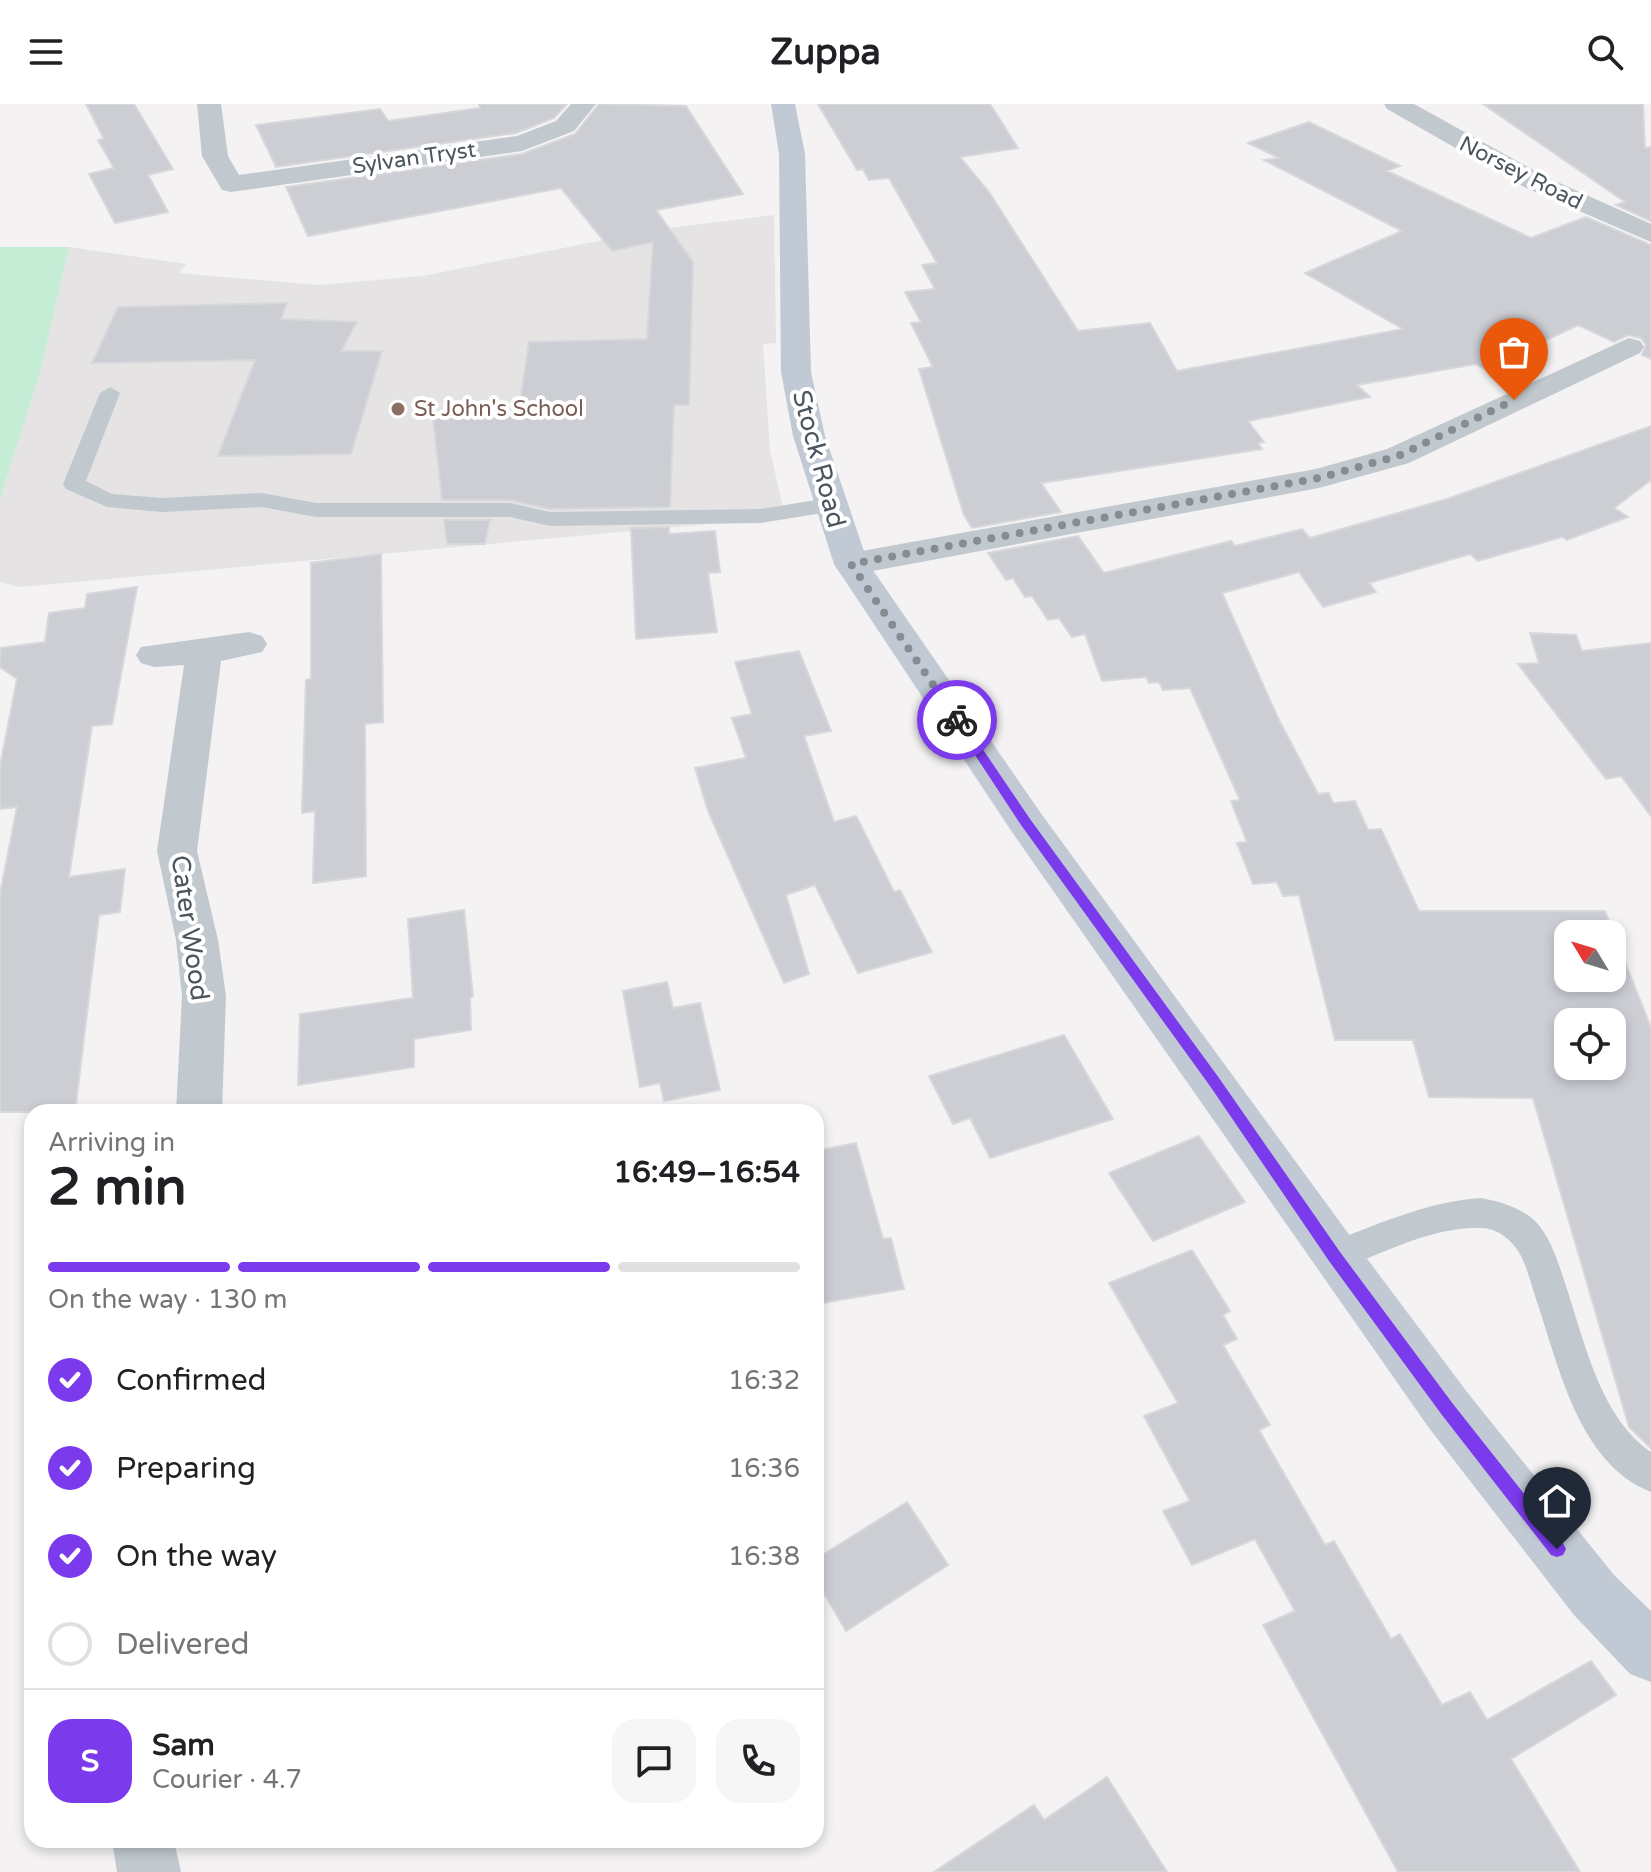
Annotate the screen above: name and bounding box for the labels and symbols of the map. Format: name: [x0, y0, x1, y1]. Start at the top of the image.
street label: Norsey Road: [1455, 131, 1587, 215]
street label: Sylvan Tryst: [351, 136, 477, 180]
pin: [1480, 318, 1548, 400]
street label: Stock Road: [786, 387, 852, 531]
place label: St John's School: [414, 396, 584, 422]
marker: St John's School: [389, 400, 407, 418]
courier: [917, 680, 997, 760]
street label: Cater Wood: [164, 853, 216, 1003]
north arrow: [1554, 920, 1626, 992]
pin: [1523, 1467, 1591, 1549]

